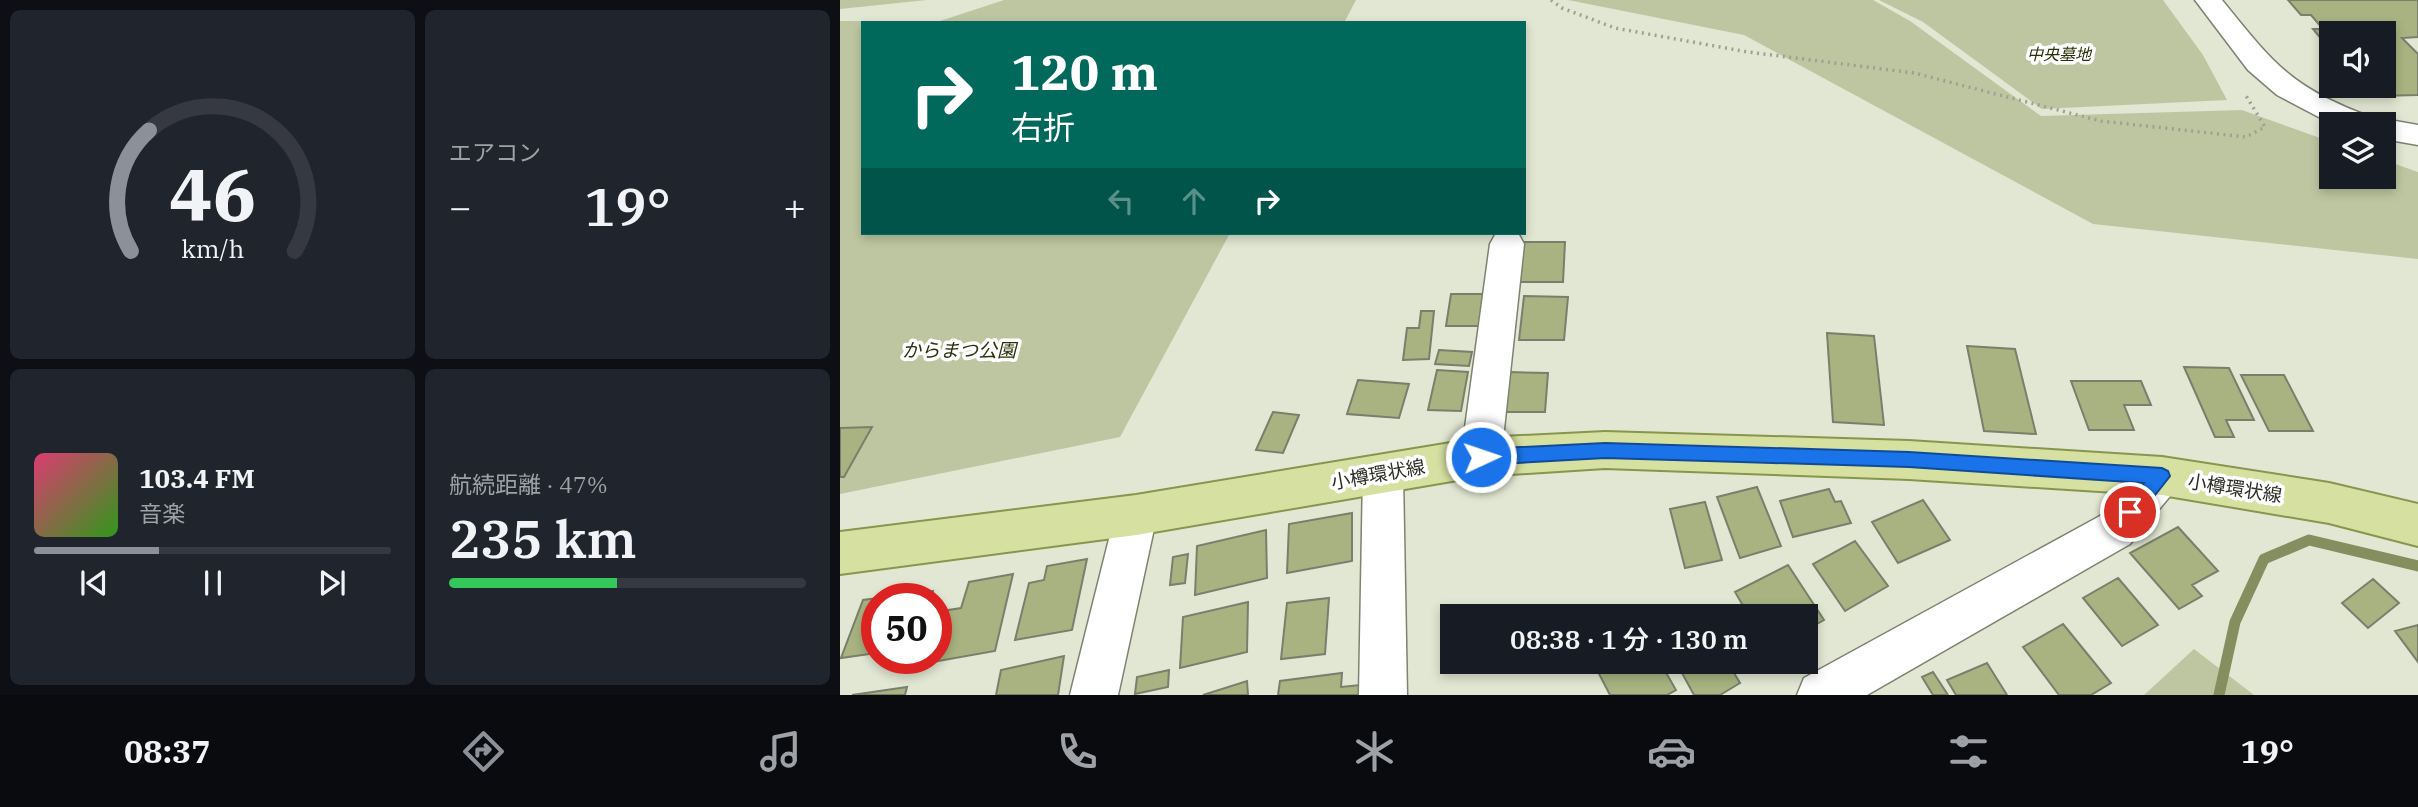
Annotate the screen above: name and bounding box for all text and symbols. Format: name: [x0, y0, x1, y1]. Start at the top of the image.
map controls: [2319, 21, 2396, 189]
button: sound: [2319, 21, 2396, 98]
text: 120 m: [1011, 40, 1158, 103]
park label: 中央墓地: [2027, 44, 2093, 64]
icon: right: [896, 49, 987, 140]
text: 右折: [1011, 106, 1075, 148]
button: layers: [2319, 112, 2396, 189]
text: エアコン: [449, 137, 541, 167]
text: 46: [169, 146, 256, 241]
text: 19°: [584, 173, 671, 240]
text: −: [449, 182, 472, 231]
text: +: [783, 182, 806, 231]
icon: left: [1102, 182, 1140, 220]
icon: ahead: [1175, 182, 1213, 220]
icon: right: [1248, 182, 1286, 220]
text: km/h: [181, 231, 244, 264]
park label: からまつ公園: [902, 338, 1019, 362]
position arrow: [1444, 420, 1518, 494]
street label: 小樽環状線: [1329, 454, 1427, 494]
text: 103.4 FM: [139, 461, 255, 495]
text: 航続距離 · 47%: [449, 469, 608, 499]
street label: 小樽環状線: [2186, 469, 2284, 507]
pin: [2100, 482, 2160, 542]
icon: arrive: [2111, 493, 2149, 531]
text: 音楽: [139, 498, 185, 528]
text: 235 km: [449, 505, 637, 572]
icon: previous: [75, 564, 113, 602]
icon: pause: [194, 564, 232, 602]
icon: next: [313, 564, 351, 602]
speed limit sign: 50: [861, 583, 952, 674]
text: 08:38 · 1 分 · 130 m: [1510, 622, 1748, 656]
icon: directions: [459, 727, 508, 776]
icon: music: [756, 727, 805, 776]
icon: phone: [1053, 727, 1102, 776]
icon: climate: [1350, 727, 1399, 776]
icon: car: [1647, 727, 1696, 776]
icon: filters: [1944, 727, 1993, 776]
text: 08:37: [124, 730, 211, 772]
text: 19°: [2241, 730, 2294, 772]

